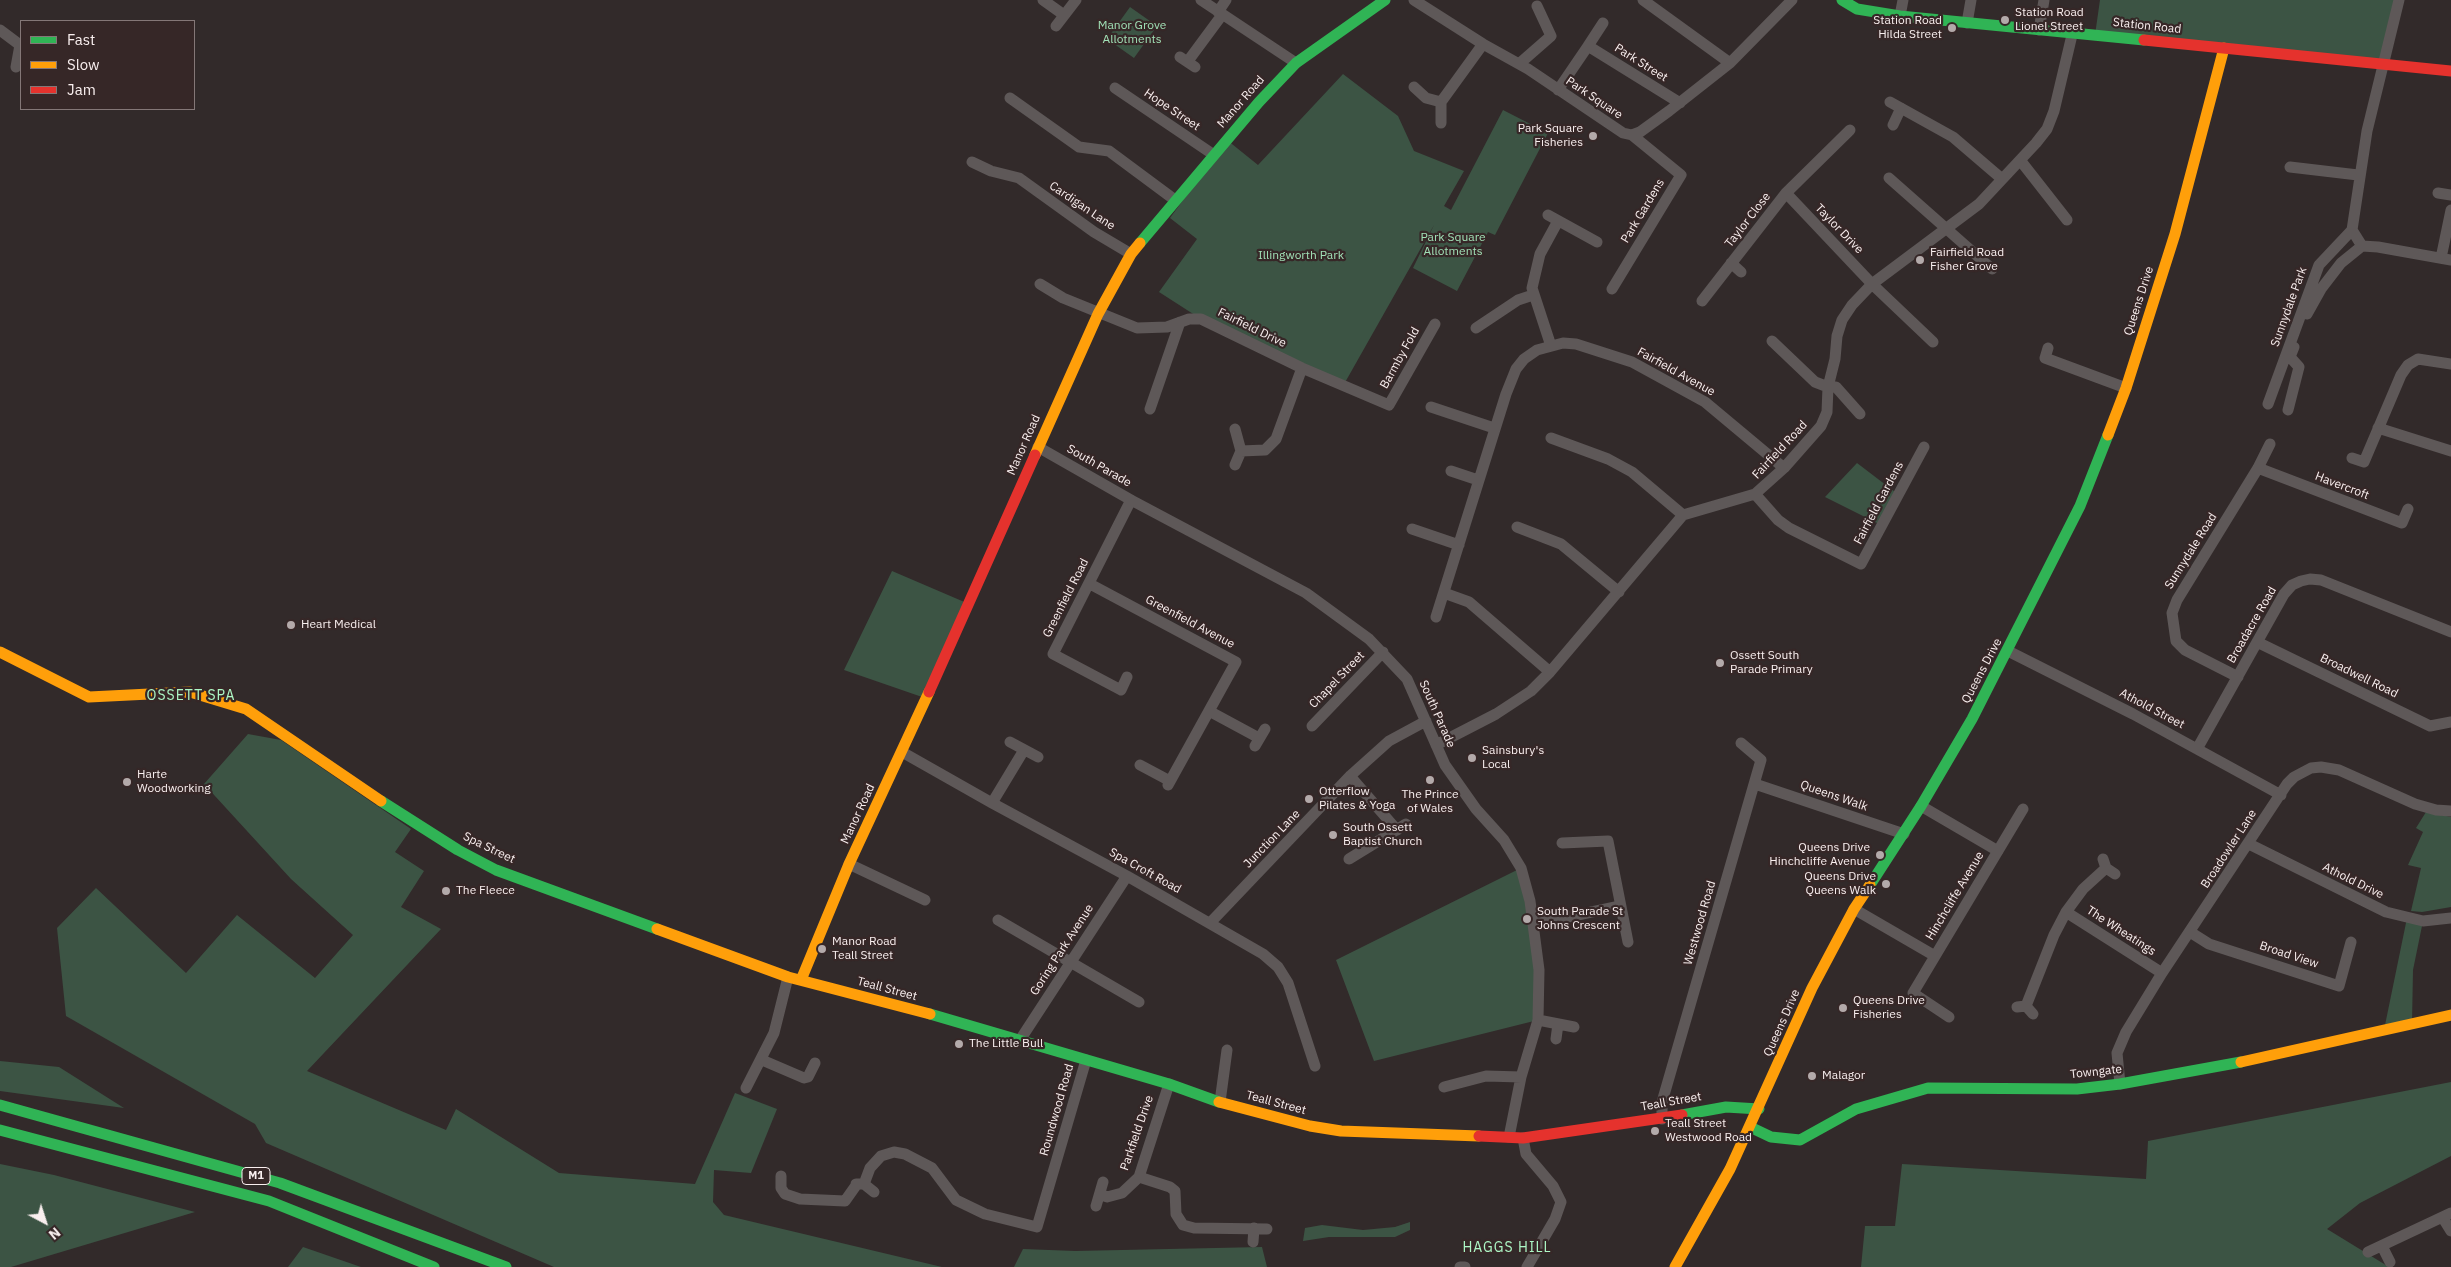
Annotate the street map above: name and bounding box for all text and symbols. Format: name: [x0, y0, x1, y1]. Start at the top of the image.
place label: Station Road Lionel Street: [2015, 6, 2084, 34]
place label: Station Road Hilda Street: [1873, 14, 1942, 42]
marker: Station Road Lionel Street: [1999, 14, 2011, 26]
street label: Station Road: [2112, 15, 2182, 37]
park label: Manor Grove Allotments: [1098, 19, 1166, 47]
legend: [20, 20, 195, 110]
marker: Station Road Hilda Street: [1946, 22, 1958, 34]
text: Fast: [67, 30, 95, 49]
street label: Park Street: [1612, 41, 1670, 85]
text: Slow: [67, 55, 100, 74]
street label: Manor Road: [1214, 73, 1268, 131]
street label: Park Square: [1563, 74, 1625, 122]
text: Jam: [67, 80, 96, 99]
street label: Hope Street: [1141, 86, 1203, 134]
place label: Park Square Fisheries: [1518, 122, 1583, 150]
marker: Park Square Fisheries: [1587, 130, 1599, 142]
street label: Park Gardens: [1618, 176, 1668, 246]
street label: Cardigan Lane: [1046, 179, 1118, 233]
street label: Taylor Close: [1722, 190, 1774, 250]
street label: Taylor Drive: [1812, 201, 1866, 257]
park label: Park Square Allotments: [1420, 231, 1486, 259]
place label: Fairfield Road Fisher Grove: [1930, 246, 2004, 274]
park label: Illingworth Park: [1258, 249, 1344, 263]
marker: Fairfield Road Fisher Grove: [1914, 254, 1926, 266]
street label: Queens Drive: [2121, 265, 2157, 337]
street label: Sunnydale Park: [2268, 265, 2310, 349]
street label: Fairfield Drive: [1215, 305, 1289, 351]
street label: Barmby Fold: [1377, 325, 1423, 391]
street label: Fairfield Avenue: [1635, 345, 1717, 399]
street label: Manor Road: [1004, 413, 1044, 477]
street label: Fairfield Road: [1749, 418, 1811, 482]
street label: South Parade: [1064, 442, 1134, 490]
street label: Fairfield Gardens: [1851, 459, 1907, 547]
street label: Havercroft: [2313, 469, 2371, 503]
street label: Sunnydale Road: [2162, 510, 2220, 592]
street label: Greenfield Road: [1040, 556, 1092, 640]
street label: Broadacre Road: [2224, 584, 2280, 666]
street label: Greenfield Avenue: [1143, 592, 1237, 652]
place label: Heart Medical: [301, 618, 376, 632]
marker: Heart Medical: [285, 619, 297, 631]
street label: Queens Drive: [1959, 636, 2005, 706]
street label: Chapel Street: [1306, 649, 1368, 711]
place label: Ossett South Parade Primary: [1730, 649, 1813, 677]
street label: Broadwell Road: [2318, 651, 2400, 701]
marker: Ossett South Parade Primary: [1714, 657, 1726, 669]
street label: South Parade: [1416, 678, 1458, 750]
street label: Athold Street: [2117, 686, 2187, 732]
district label: OSSETT SPA: [145, 688, 237, 704]
place label: Sainsbury's Local: [1482, 744, 1544, 772]
marker: Sainsbury's Local: [1466, 752, 1478, 764]
place label: Harte Woodworking: [137, 768, 211, 796]
marker: The Prince of Wales: [1424, 774, 1436, 786]
marker: Harte Woodworking: [121, 776, 133, 788]
street label: Queens Walk: [1798, 778, 1870, 814]
street label: Manor Road: [838, 782, 878, 846]
place label: Otterflow Pilates & Yoga: [1319, 785, 1395, 813]
place label: The Prince of Wales: [1401, 788, 1459, 816]
marker: Otterflow Pilates & Yoga: [1303, 793, 1315, 805]
street label: Junction Lane: [1241, 807, 1303, 871]
street label: Broadowler Lane: [2198, 807, 2260, 891]
place label: South Ossett Baptist Church: [1343, 821, 1422, 849]
street label: Spa Street: [461, 829, 517, 867]
marker: South Ossett Baptist Church: [1327, 829, 1339, 841]
place label: Queens Drive Hinchcliffe Avenue: [1769, 841, 1870, 869]
street label: Spa Croft Road: [1106, 845, 1184, 897]
marker: Queens Drive Hinchcliffe Avenue: [1874, 849, 1886, 861]
street label: Hinchcliffe Avenue: [1923, 849, 1987, 943]
street label: Athold Drive: [2320, 860, 2386, 902]
place label: Queens Drive Queens Walk: [1804, 870, 1876, 898]
marker: Queens Drive Queens Walk: [1880, 878, 1892, 890]
street label: Westwood Road: [1681, 879, 1719, 967]
place label: The Fleece: [456, 884, 515, 898]
marker: The Fleece: [440, 885, 452, 897]
street label: Goring Park Avenue: [1027, 902, 1097, 998]
street label: The Wheatings: [2084, 903, 2158, 959]
place label: South Parade St Johns Crescent: [1537, 905, 1623, 933]
marker: South Parade St Johns Crescent: [1521, 913, 1533, 925]
place label: Manor Road Teall Street: [832, 935, 897, 963]
street label: Broad View: [2258, 939, 2320, 971]
marker: Manor Road Teall Street: [816, 943, 828, 955]
street label: Teall Street: [856, 974, 918, 1004]
street label: Queens Drive: [1761, 987, 1803, 1059]
place label: Queens Drive Fisheries: [1853, 994, 1925, 1022]
marker: Queens Drive Fisheries: [1837, 1002, 1849, 1014]
place label: The Little Bull: [969, 1037, 1043, 1051]
marker: The Little Bull: [953, 1038, 965, 1050]
street label: Roundwood Road: [1037, 1062, 1077, 1158]
street label: Towngate: [2069, 1062, 2123, 1082]
place label: Malagor: [1822, 1069, 1865, 1083]
marker: Malagor: [1806, 1070, 1818, 1082]
street label: Teall Street: [1245, 1088, 1307, 1118]
street label: Teall Street: [1640, 1090, 1702, 1114]
street label: Parkfield Drive: [1117, 1094, 1157, 1172]
place label: Teall Street Westwood Road: [1665, 1117, 1752, 1145]
marker: Teall Street Westwood Road: [1649, 1125, 1661, 1137]
road number: M1: [242, 1168, 270, 1184]
north arrow: [20, 1197, 70, 1247]
text: N: [45, 1223, 64, 1244]
district label: HAGGS HILL: [1461, 1240, 1553, 1256]

